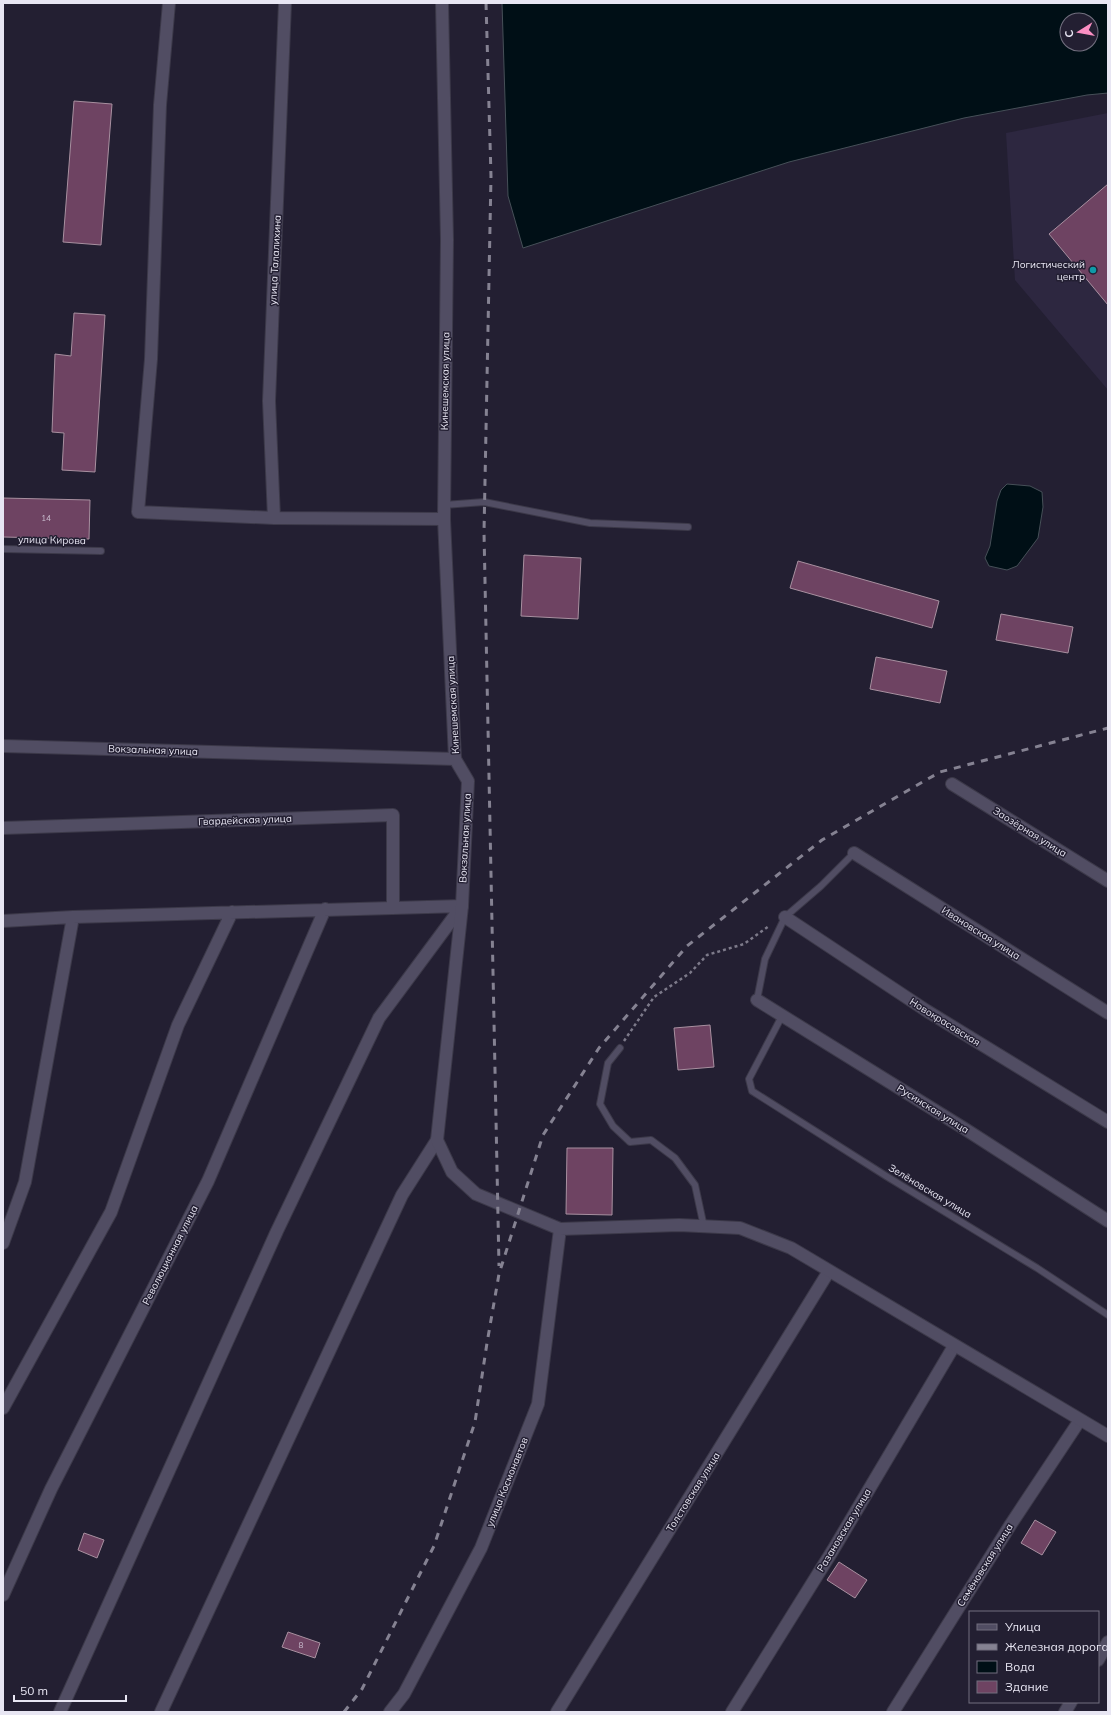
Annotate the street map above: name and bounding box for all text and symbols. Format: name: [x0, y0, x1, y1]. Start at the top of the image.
north arrow: [1059, 12, 1099, 52]
text: С: [1062, 28, 1077, 39]
street label: улица Талалихина: [266, 215, 284, 305]
place label: Логистический центр: [1012, 258, 1085, 283]
marker: Логистический центр: [1088, 265, 1098, 275]
street label: Кинешемская улица: [438, 332, 452, 430]
house number: 14: [41, 513, 51, 523]
street label: улица Кирова: [18, 533, 86, 547]
street label: Кинешемская улица: [444, 656, 462, 754]
street label: Вокзальная улица: [108, 742, 198, 758]
street label: Вокзальная улица: [456, 793, 474, 883]
street label: Заозёрная улица: [991, 804, 1069, 860]
street label: Гвардейская улица: [198, 812, 292, 828]
street label: Ивановская улица: [939, 904, 1023, 962]
street label: Новокрасовская: [907, 995, 983, 1049]
street label: Русинская улица: [895, 1082, 971, 1136]
street label: Зелёновская улица: [886, 1161, 974, 1221]
street label: Революционная улица: [139, 1203, 201, 1307]
street label: улица Космонавтов: [483, 1435, 531, 1529]
street label: Толстовская улица: [663, 1450, 723, 1534]
street label: Разановская улица: [814, 1486, 874, 1574]
street label: Семёновская улица: [954, 1521, 1016, 1609]
legend: [969, 1611, 1099, 1703]
text: Улица: [1004, 1619, 1041, 1634]
text: Железная дорога: [1005, 1639, 1109, 1654]
house number: 8: [299, 1640, 304, 1650]
text: Вода: [1005, 1659, 1035, 1674]
scale bar: [14, 1677, 126, 1703]
text: Здание: [1005, 1679, 1049, 1694]
text: 50 m: [20, 1683, 48, 1698]

